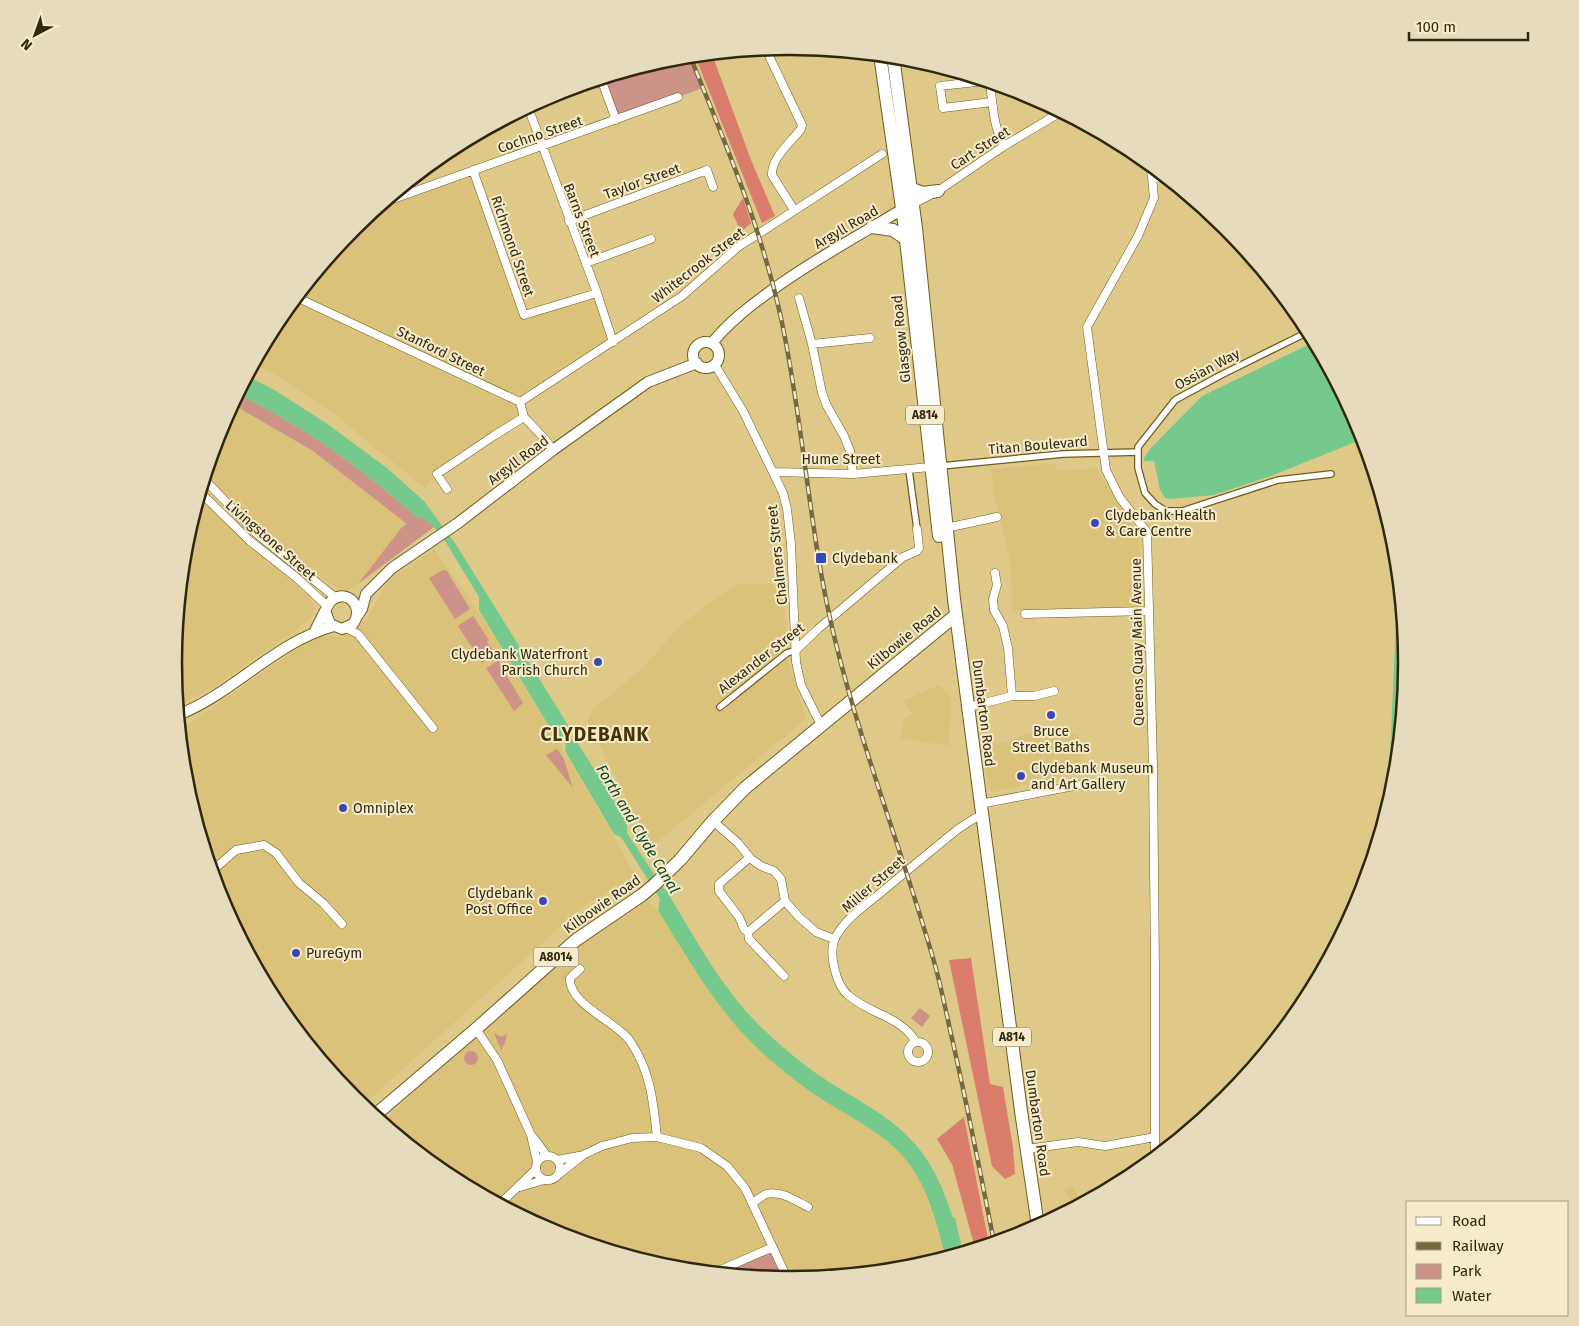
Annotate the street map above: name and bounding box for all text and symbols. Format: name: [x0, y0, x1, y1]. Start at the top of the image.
north arrow: [10, 10, 60, 60]
scale bar: [1409, 10, 1528, 42]
text: 100 m: [1416, 18, 1456, 36]
text: N: [18, 35, 36, 54]
street label: Cochno Street: [495, 112, 586, 157]
street label: Cart Street: [947, 122, 1014, 174]
street label: Taylor Street: [602, 159, 684, 203]
street label: Barns Street: [560, 181, 604, 261]
street label: Richmond Street: [487, 193, 538, 300]
street label: Argyll Road: [811, 202, 882, 253]
street label: Whitecrook Street: [649, 223, 749, 307]
street label: Glasgow Road: [888, 294, 915, 384]
street label: Stanford Street: [394, 323, 489, 381]
street label: Ossian Way: [1172, 345, 1243, 394]
road number: A814: [906, 406, 944, 424]
street label: Argyll Road: [485, 432, 552, 489]
street label: Titan Boulevard: [988, 433, 1088, 458]
street label: Hume Street: [802, 451, 881, 468]
street label: Livingstone Street: [222, 496, 320, 585]
street label: Chalmers Street: [764, 503, 791, 606]
place label: Clydebank Health & Care Centre: [1105, 507, 1216, 540]
marker: Clydebank Health & Care Centre: [1089, 517, 1101, 529]
place label: Clydebank: [832, 550, 898, 567]
marker: Clydebank: [814, 551, 828, 565]
street label: Queens Quay Main Avenue: [1128, 558, 1147, 726]
street label: Kilbowie Road: [864, 603, 945, 673]
street label: Alexander Street: [715, 619, 809, 697]
place label: Clydebank Waterfront Parish Church: [451, 646, 589, 679]
marker: Clydebank Waterfront Parish Church: [592, 656, 604, 668]
street label: Dumbarton Road: [969, 659, 998, 767]
marker: Bruce Street Baths: [1045, 709, 1057, 721]
district label: CLYDEBANK: [540, 723, 650, 746]
place label: Bruce Street Baths: [1012, 723, 1090, 756]
place label: Clydebank Museum and Art Gallery: [1031, 760, 1154, 793]
water label: Forth and Clyde Canal: [592, 761, 684, 897]
marker: Clydebank Museum and Art Gallery: [1015, 770, 1027, 782]
place label: Omniplex: [353, 800, 414, 817]
marker: Omniplex: [337, 802, 349, 814]
street label: Miller Street: [838, 852, 909, 916]
street label: Kilbowie Road: [560, 872, 644, 937]
place label: Clydebank Post Office: [465, 885, 534, 918]
marker: Clydebank Post Office: [537, 895, 549, 907]
place label: PureGym: [306, 945, 362, 962]
marker: PureGym: [290, 947, 302, 959]
road number: A8014: [534, 948, 578, 966]
road number: A814: [993, 1028, 1031, 1046]
street label: Dumbarton Road: [1022, 1069, 1053, 1178]
legend: [1406, 1201, 1569, 1316]
text: Road: [1452, 1212, 1487, 1230]
text: Railway: [1452, 1237, 1504, 1255]
text: Park: [1452, 1262, 1482, 1280]
text: Water: [1452, 1287, 1491, 1305]

